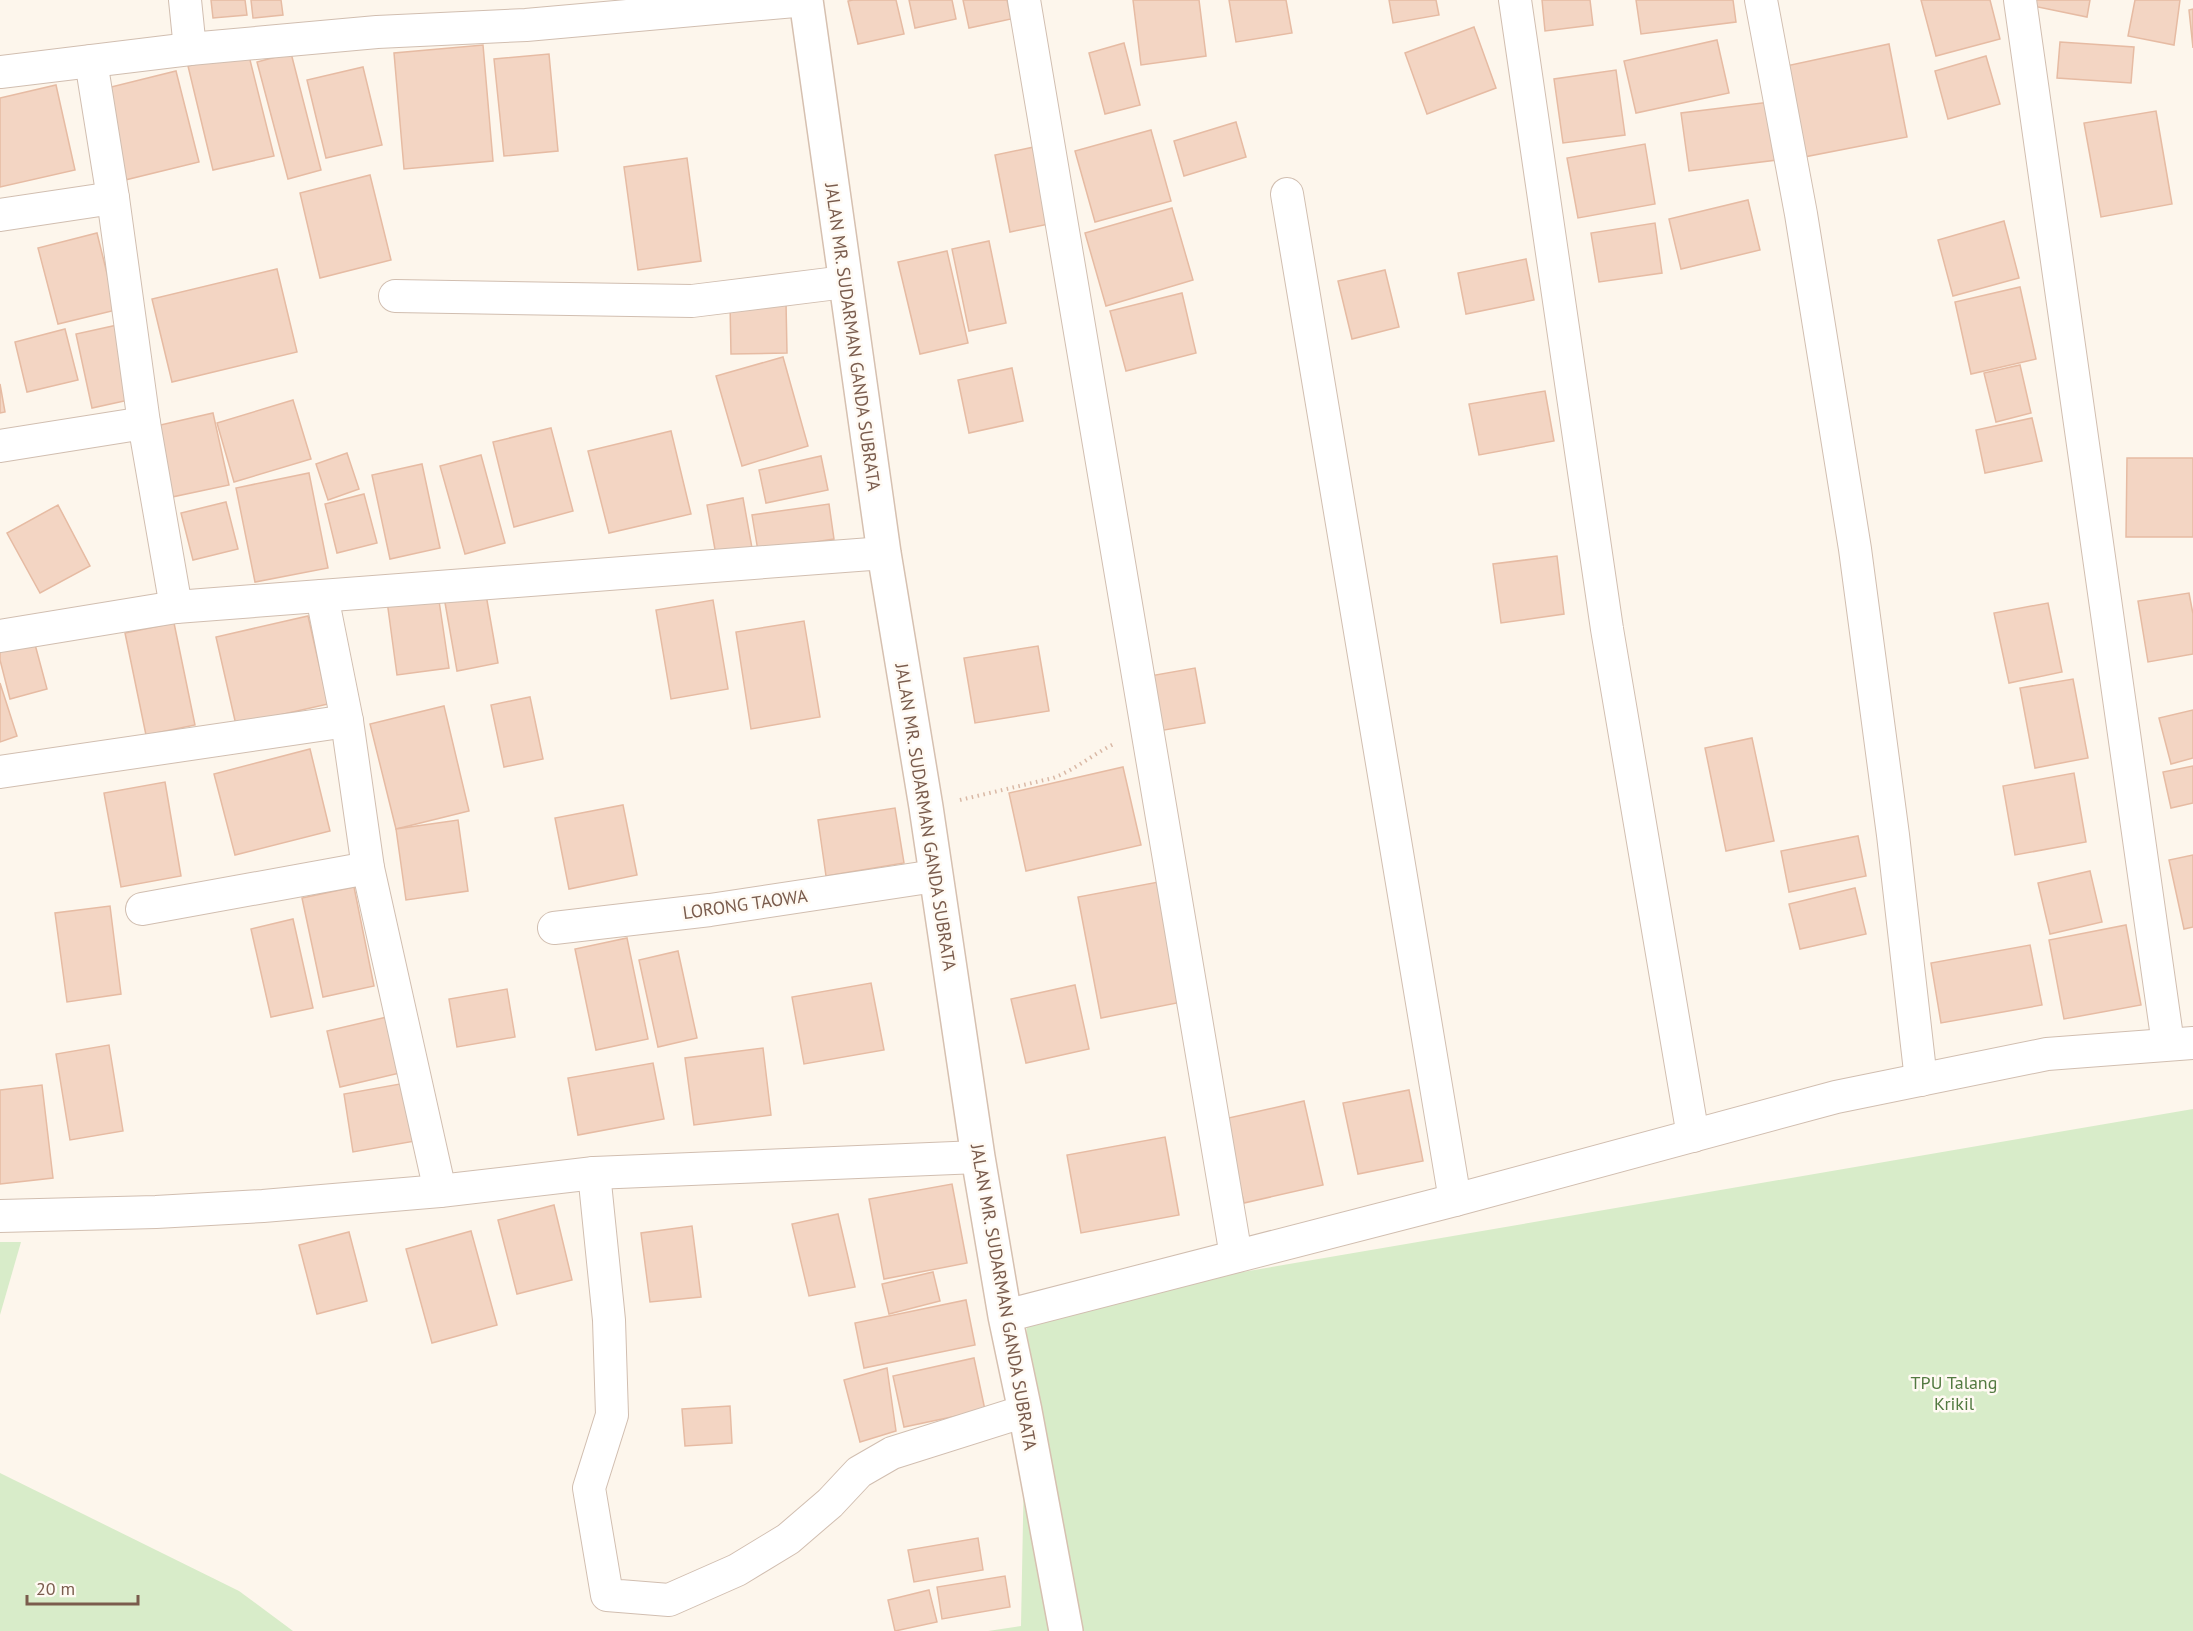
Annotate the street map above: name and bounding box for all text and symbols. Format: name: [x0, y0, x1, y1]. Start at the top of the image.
street label: JALAN MR. SUDARMAN GANDA SUBRATA: [820, 181, 886, 493]
street label: JALAN MR. SUDARMAN GANDA SUBRATA: [890, 661, 962, 973]
street label: LORONG TAOWA: [681, 884, 809, 924]
street label: JALAN MR. SUDARMAN GANDA SUBRATA: [966, 1141, 1042, 1452]
park label: TPU Talang Krikil: [1911, 1371, 1997, 1415]
scale bar: [27, 1568, 138, 1606]
text: 20 m: [36, 1577, 75, 1600]

